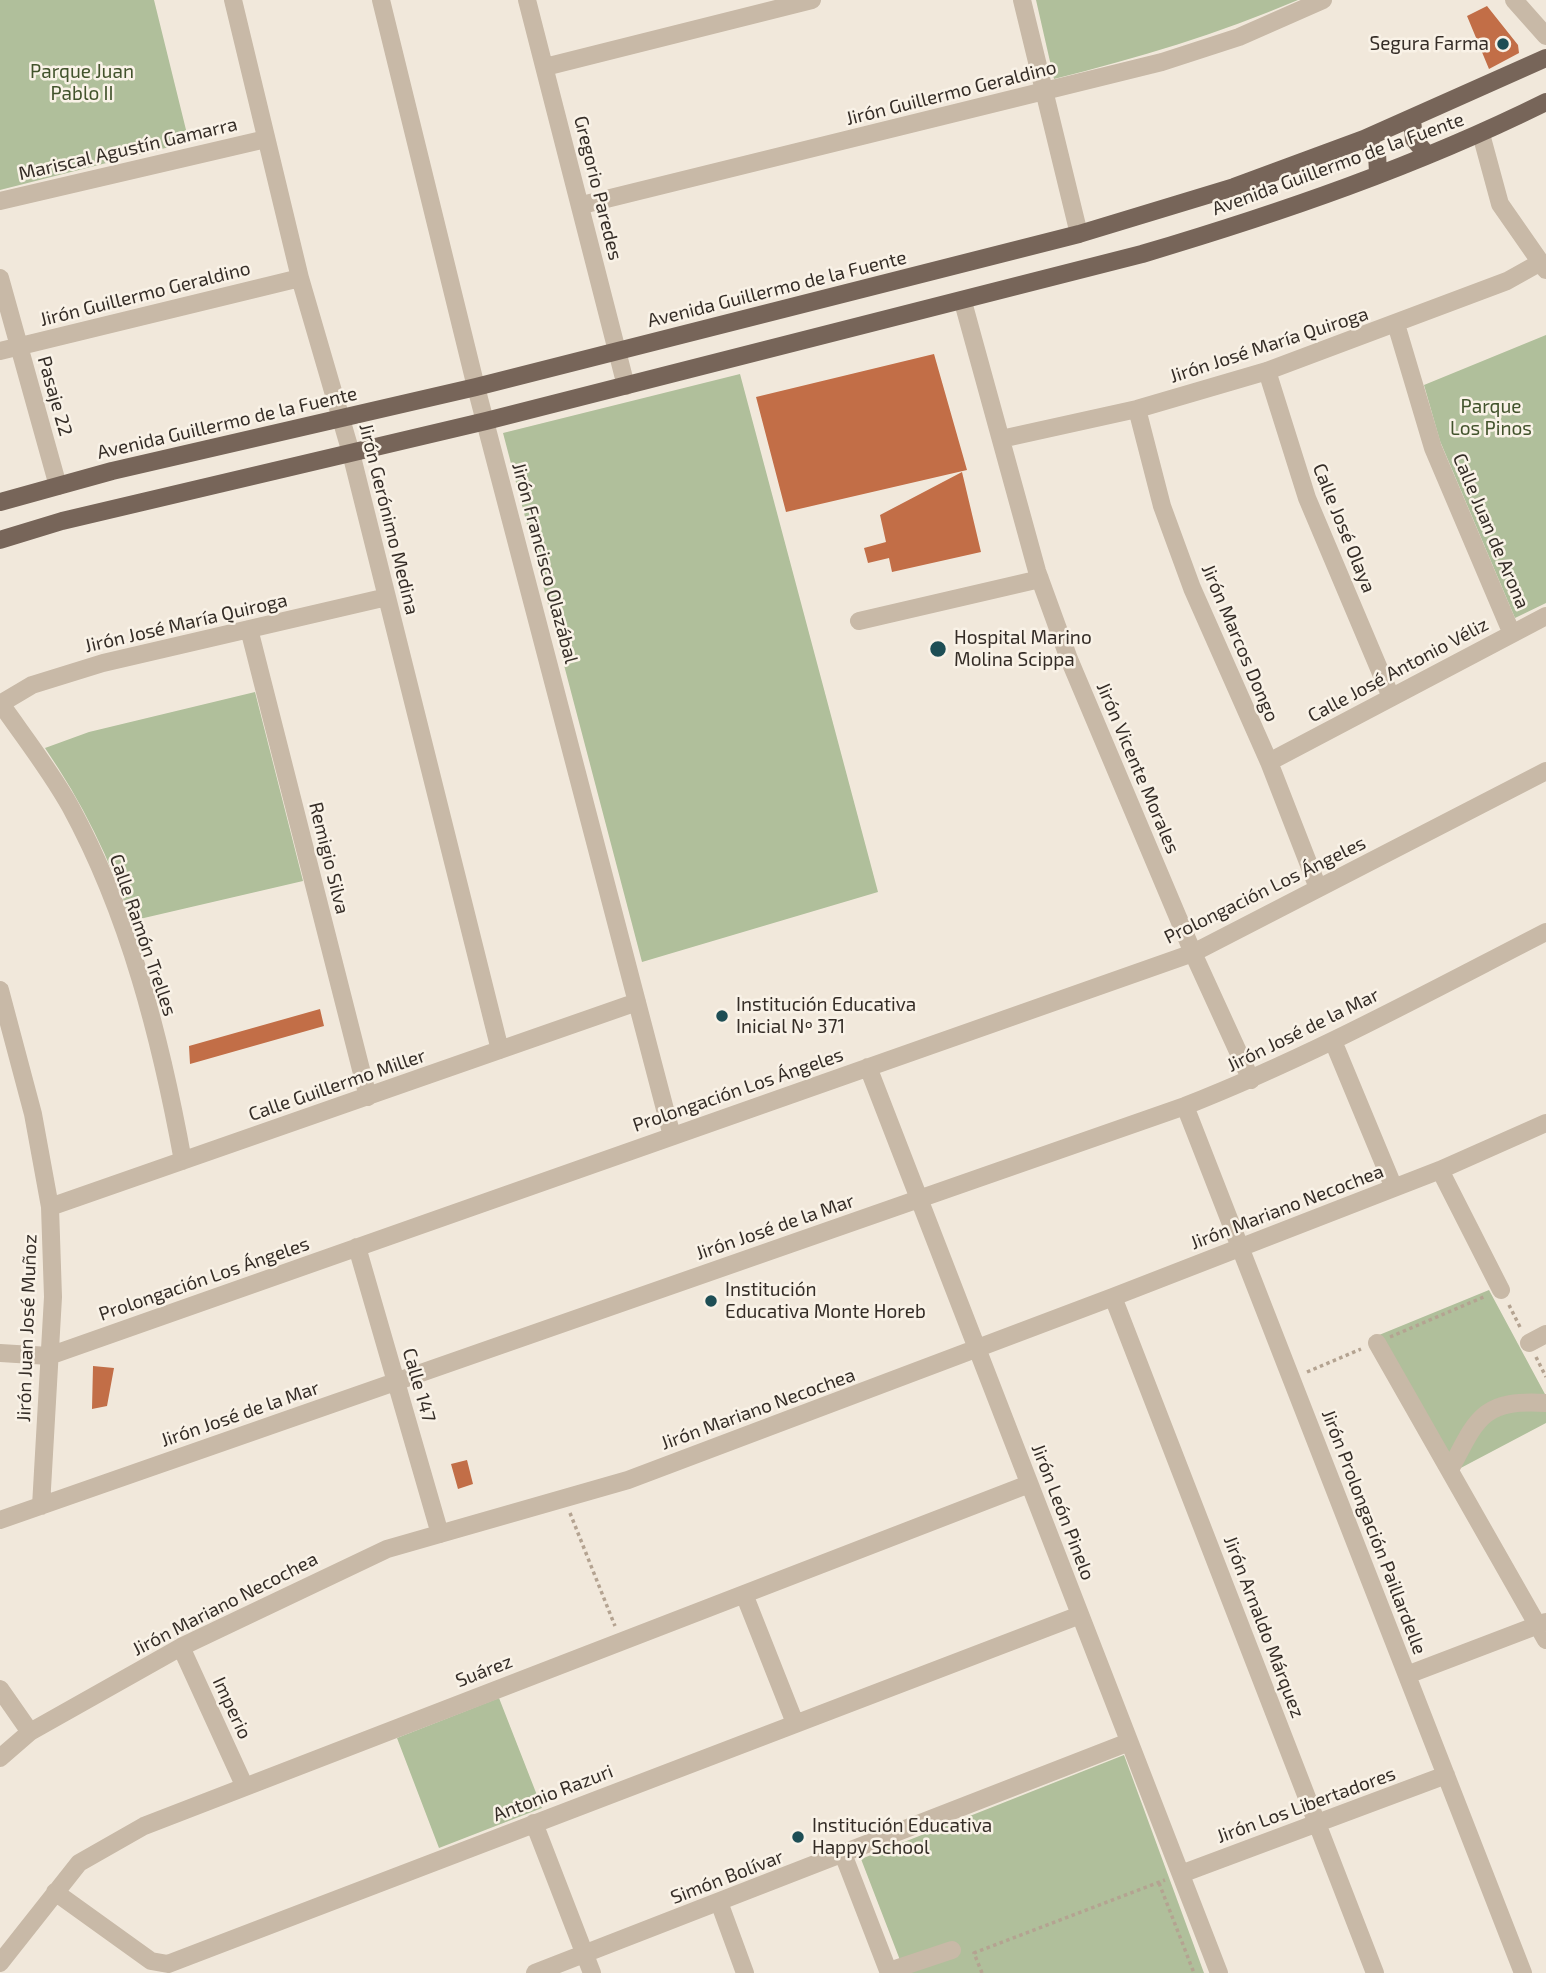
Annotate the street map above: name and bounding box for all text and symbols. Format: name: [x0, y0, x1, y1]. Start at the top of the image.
place label: Segura Farma: [1369, 33, 1489, 55]
marker: Segura Farma: [1495, 36, 1511, 52]
street label: Jirón Guillermo Geraldino: [843, 56, 1059, 130]
park label: Parque Juan Pablo II: [30, 61, 134, 105]
street label: Avenida Guillermo de la Fuente: [1209, 108, 1467, 220]
street label: Mariscal Agustín Gamarra: [16, 113, 240, 185]
street label: Gregorio Paredes: [569, 113, 627, 263]
street label: Avenida Guillermo de la Fuente: [645, 246, 909, 332]
street label: Jirón Guillermo Geraldino: [37, 257, 253, 331]
street label: Jirón José María Quiroga: [1167, 302, 1371, 388]
street label: Pasaje 22: [33, 353, 77, 439]
street label: Avenida Guillermo de la Fuente: [95, 382, 359, 464]
park label: Parque Los Pinos: [1450, 396, 1532, 440]
street label: Jirón Gerónimo Medina: [354, 421, 424, 617]
street label: Calle Juan de Arona: [1448, 450, 1534, 612]
street label: Jirón Francisco Olazábal: [507, 460, 583, 666]
street label: Calle José Olaya: [1308, 460, 1380, 596]
street label: Jirón Marcos Dongo: [1197, 561, 1283, 725]
street label: Jirón José María Quiroga: [82, 589, 290, 657]
street label: Calle José Antonio Véliz: [1304, 613, 1492, 727]
place label: Hospital Marino Molina Scippa: [954, 627, 1092, 671]
marker: Hospital Marino Molina Scippa: [928, 639, 948, 659]
street label: Jirón Vicente Morales: [1092, 679, 1184, 857]
street label: Remigio Silva: [304, 800, 354, 916]
street label: Prolongación Los Ángeles: [1161, 831, 1369, 949]
street label: Calle Ramón Trelles: [105, 851, 181, 1019]
street label: Jirón José de la Mar: [1223, 983, 1383, 1077]
place label: Institución Educativa Inicial Nº 371: [736, 994, 916, 1038]
marker: Institución Educativa Inicial Nº 371: [714, 1008, 730, 1024]
street label: Prolongación Los Ángeles: [630, 1043, 846, 1137]
street label: Calle Guillermo Miller: [245, 1044, 429, 1126]
street label: Jirón Mariano Necochea: [1187, 1160, 1387, 1254]
street label: Jirón José de la Mar: [693, 1189, 857, 1265]
street label: Prolongación Los Ángeles: [96, 1232, 312, 1326]
street label: Jirón Juan José Muñoz: [12, 1234, 42, 1422]
place label: Institución Educativa Monte Horeb: [725, 1279, 926, 1323]
marker: Institución Educativa Monte Horeb: [703, 1293, 719, 1309]
street label: Calle 147: [398, 1345, 440, 1425]
street label: Jirón Mariano Necochea: [658, 1363, 858, 1455]
street label: Jirón José de la Mar: [158, 1376, 322, 1452]
street label: Jirón Prolongación Paillardelle: [1317, 1406, 1431, 1658]
street label: Jirón León Pinelo: [1027, 1441, 1099, 1583]
street label: Jirón Arnaldo Márquez: [1219, 1533, 1309, 1721]
street label: Jirón Mariano Necochea: [128, 1547, 322, 1661]
street label: Suárez: [452, 1650, 516, 1692]
street label: Imperio: [208, 1673, 256, 1743]
street label: Antonio Razuri: [490, 1760, 616, 1826]
street label: Jirón Los Libertadores: [1213, 1762, 1399, 1848]
place label: Institución Educativa Happy School: [812, 1815, 992, 1859]
marker: Institución Educativa Happy School: [790, 1829, 806, 1845]
street label: Simón Bolívar: [667, 1845, 787, 1909]

